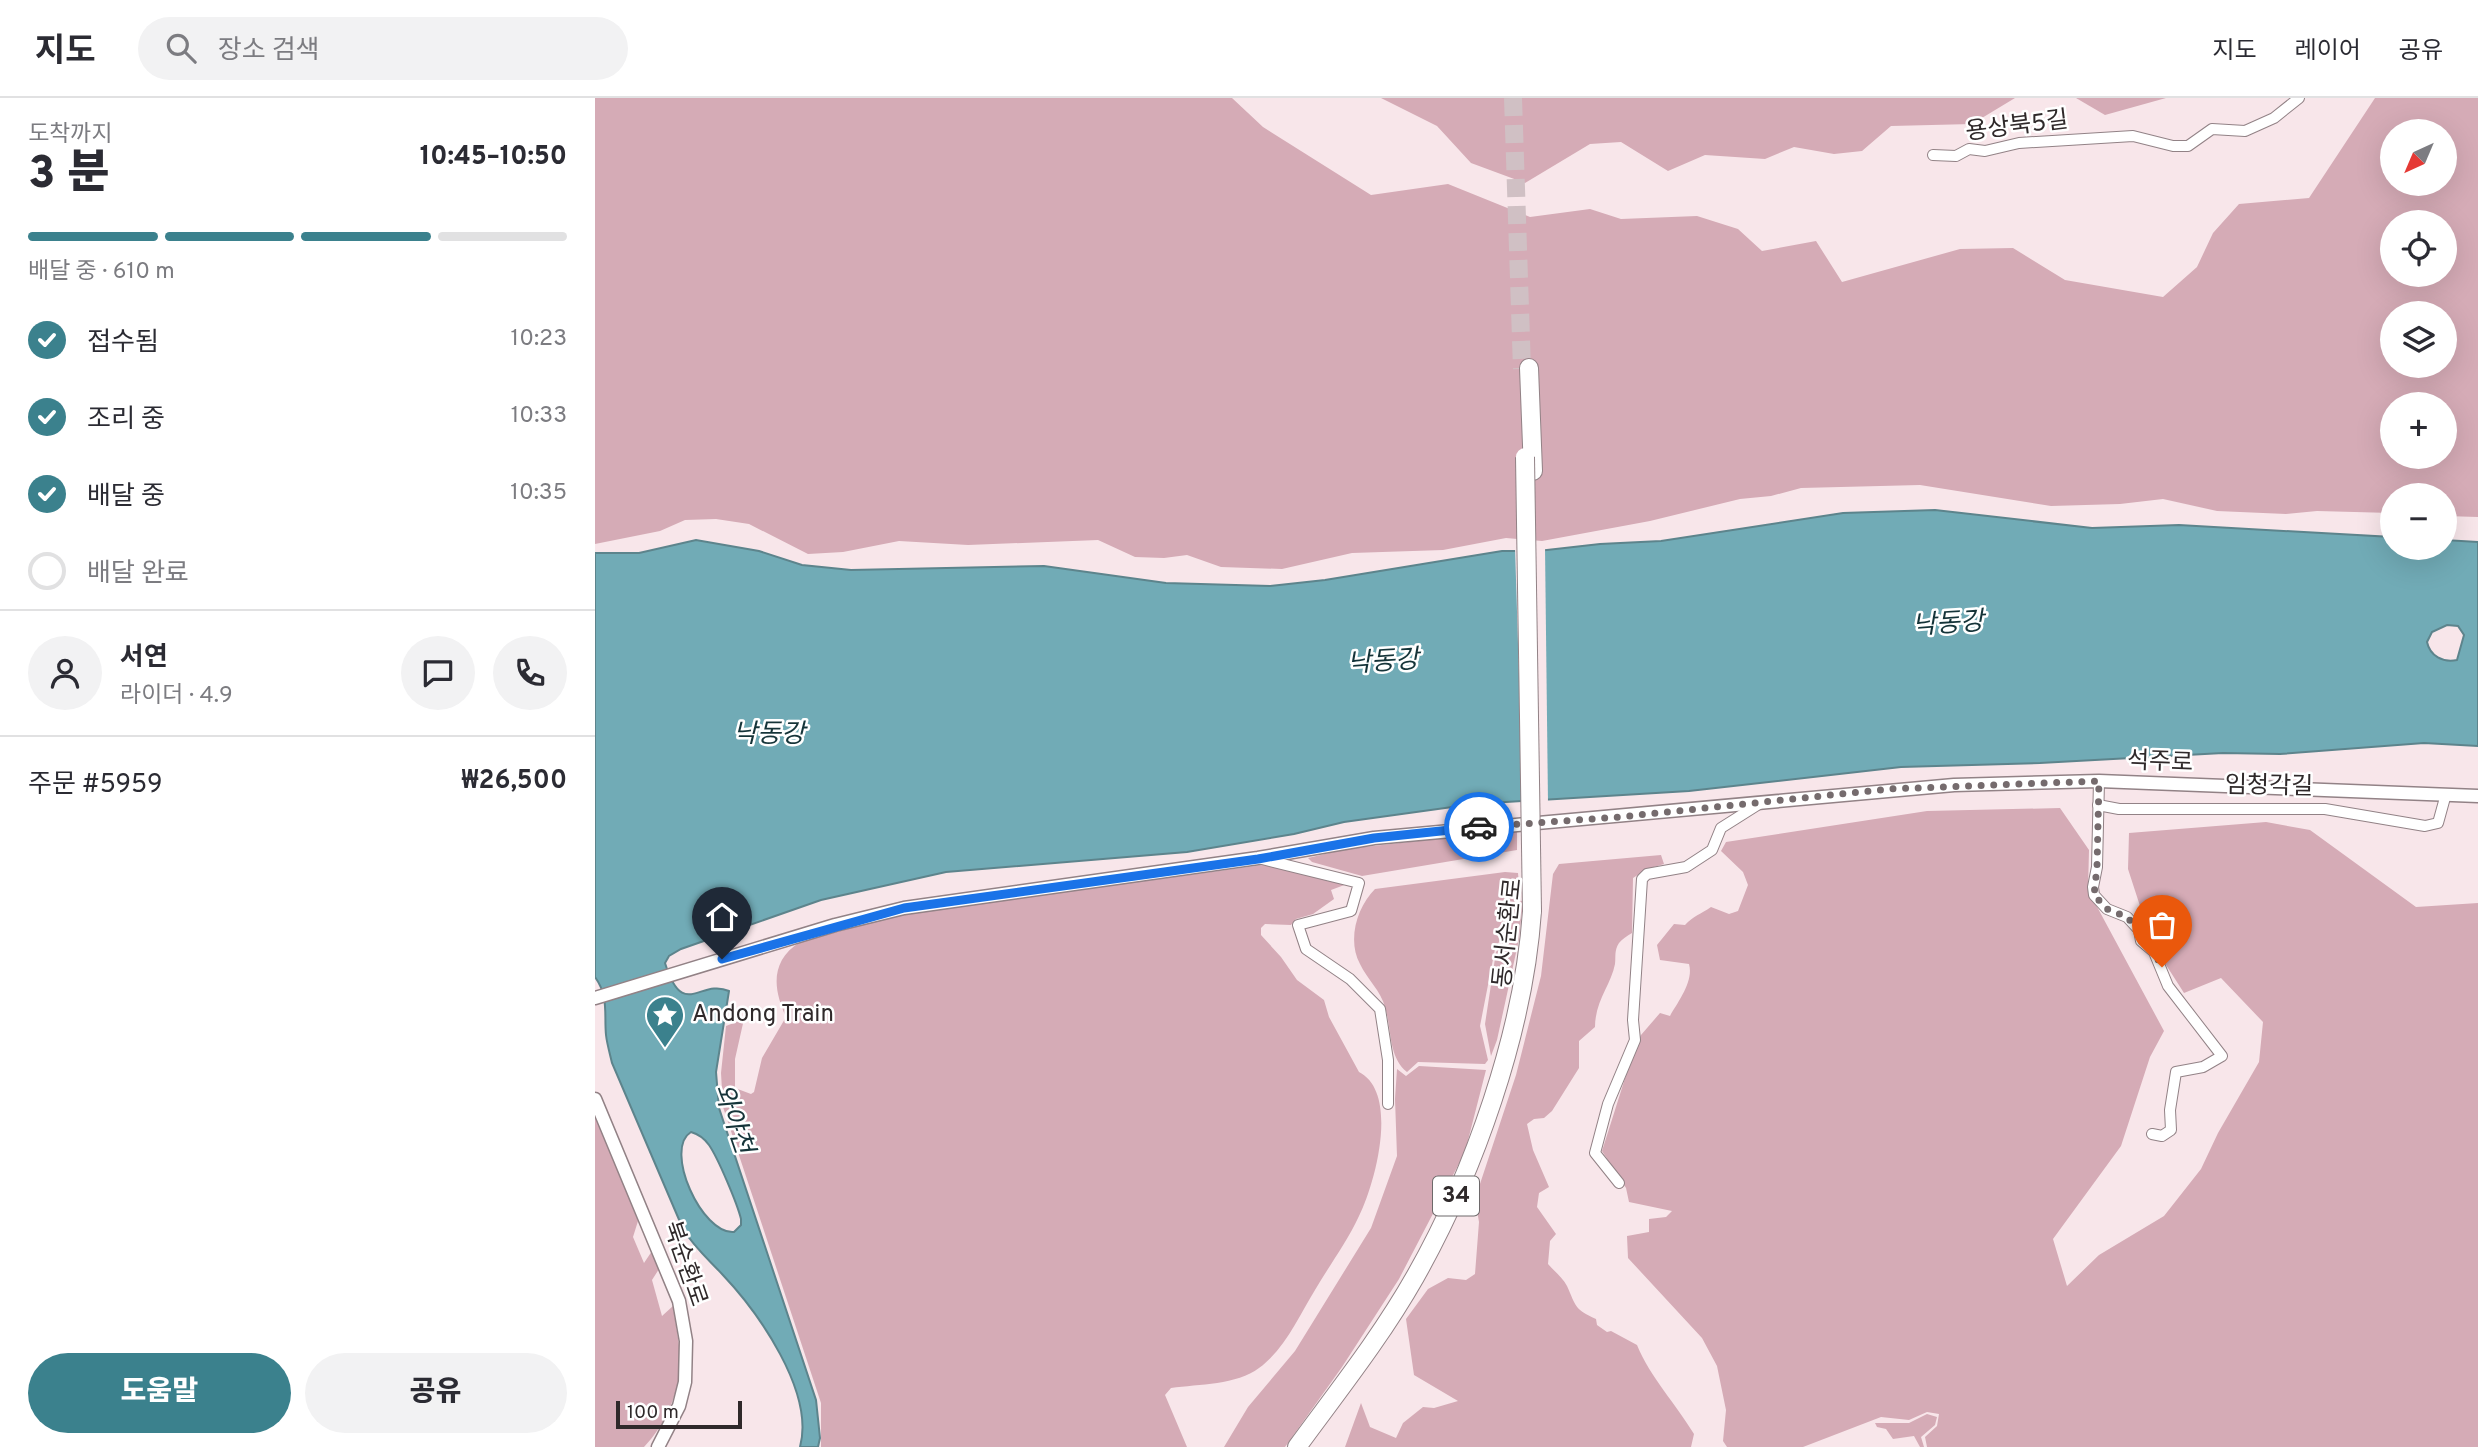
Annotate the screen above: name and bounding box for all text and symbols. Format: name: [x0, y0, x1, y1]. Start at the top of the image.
search box: [138, 17, 628, 80]
icon: search: [162, 29, 200, 67]
text: 지도: [35, 32, 96, 74]
text: 장소 검색: [218, 35, 320, 68]
text: 지도: [2212, 37, 2257, 67]
text: 레이어: [2295, 37, 2361, 67]
text: 공유: [2399, 37, 2443, 67]
street label: 용상북5길: [1964, 106, 2070, 148]
north arrow: [2380, 119, 2457, 196]
map controls: [2380, 119, 2457, 560]
text: 도착까지: [28, 121, 113, 150]
text: 10:45–10:50: [420, 141, 567, 174]
text: 3 분: [28, 146, 110, 205]
button: locate: [2380, 210, 2457, 287]
text: 배달 중 · 610 m: [28, 258, 175, 287]
button: layers: [2380, 301, 2457, 378]
icon: check: [28, 321, 66, 359]
text: 10:23: [511, 325, 567, 354]
text: 접수됨: [87, 327, 159, 360]
button: +: [2380, 392, 2457, 469]
icon: check: [28, 398, 66, 436]
text: 10:33: [511, 402, 567, 431]
text: 조리 중: [87, 404, 165, 437]
icon: check: [28, 475, 66, 513]
text: 10:35: [510, 479, 567, 508]
text: 배달 중: [87, 481, 165, 514]
button: −: [2380, 483, 2457, 560]
text: 배달 완료: [87, 558, 189, 591]
water label: 낙동강: [1911, 606, 1988, 644]
button: person: [28, 636, 102, 710]
button: chat: [401, 636, 475, 710]
button: phone: [493, 636, 567, 710]
text: 서연: [120, 642, 168, 675]
water label: 낙동강: [1346, 644, 1423, 682]
text: 라이더 · 4.9: [120, 682, 233, 711]
water label: 낙동강: [733, 719, 808, 752]
street label: 석주로: [2126, 747, 2194, 779]
text: ₩26,500: [461, 765, 567, 798]
text: 주문 #5959: [28, 769, 163, 802]
street label: 임청각길: [2225, 771, 2313, 803]
courier: [1444, 792, 1514, 862]
icon: car: [1460, 808, 1498, 846]
street label: 동서순환로: [1488, 877, 1530, 989]
pin: [692, 887, 752, 959]
pin: [2132, 895, 2192, 967]
icon: home: [703, 898, 741, 936]
icon: bag: [2143, 906, 2181, 944]
place icon: Andong Train: [644, 994, 686, 1049]
place label: Andong Train: [692, 1000, 834, 1030]
water label: 와야천: [705, 1080, 760, 1161]
road number: 34: [1433, 1176, 1479, 1216]
street label: 북순환로: [655, 1217, 713, 1311]
button: 도움말: [28, 1353, 291, 1433]
button: 공유: [305, 1353, 567, 1433]
scale bar: [616, 1398, 742, 1430]
text: 100 m: [627, 1401, 679, 1425]

